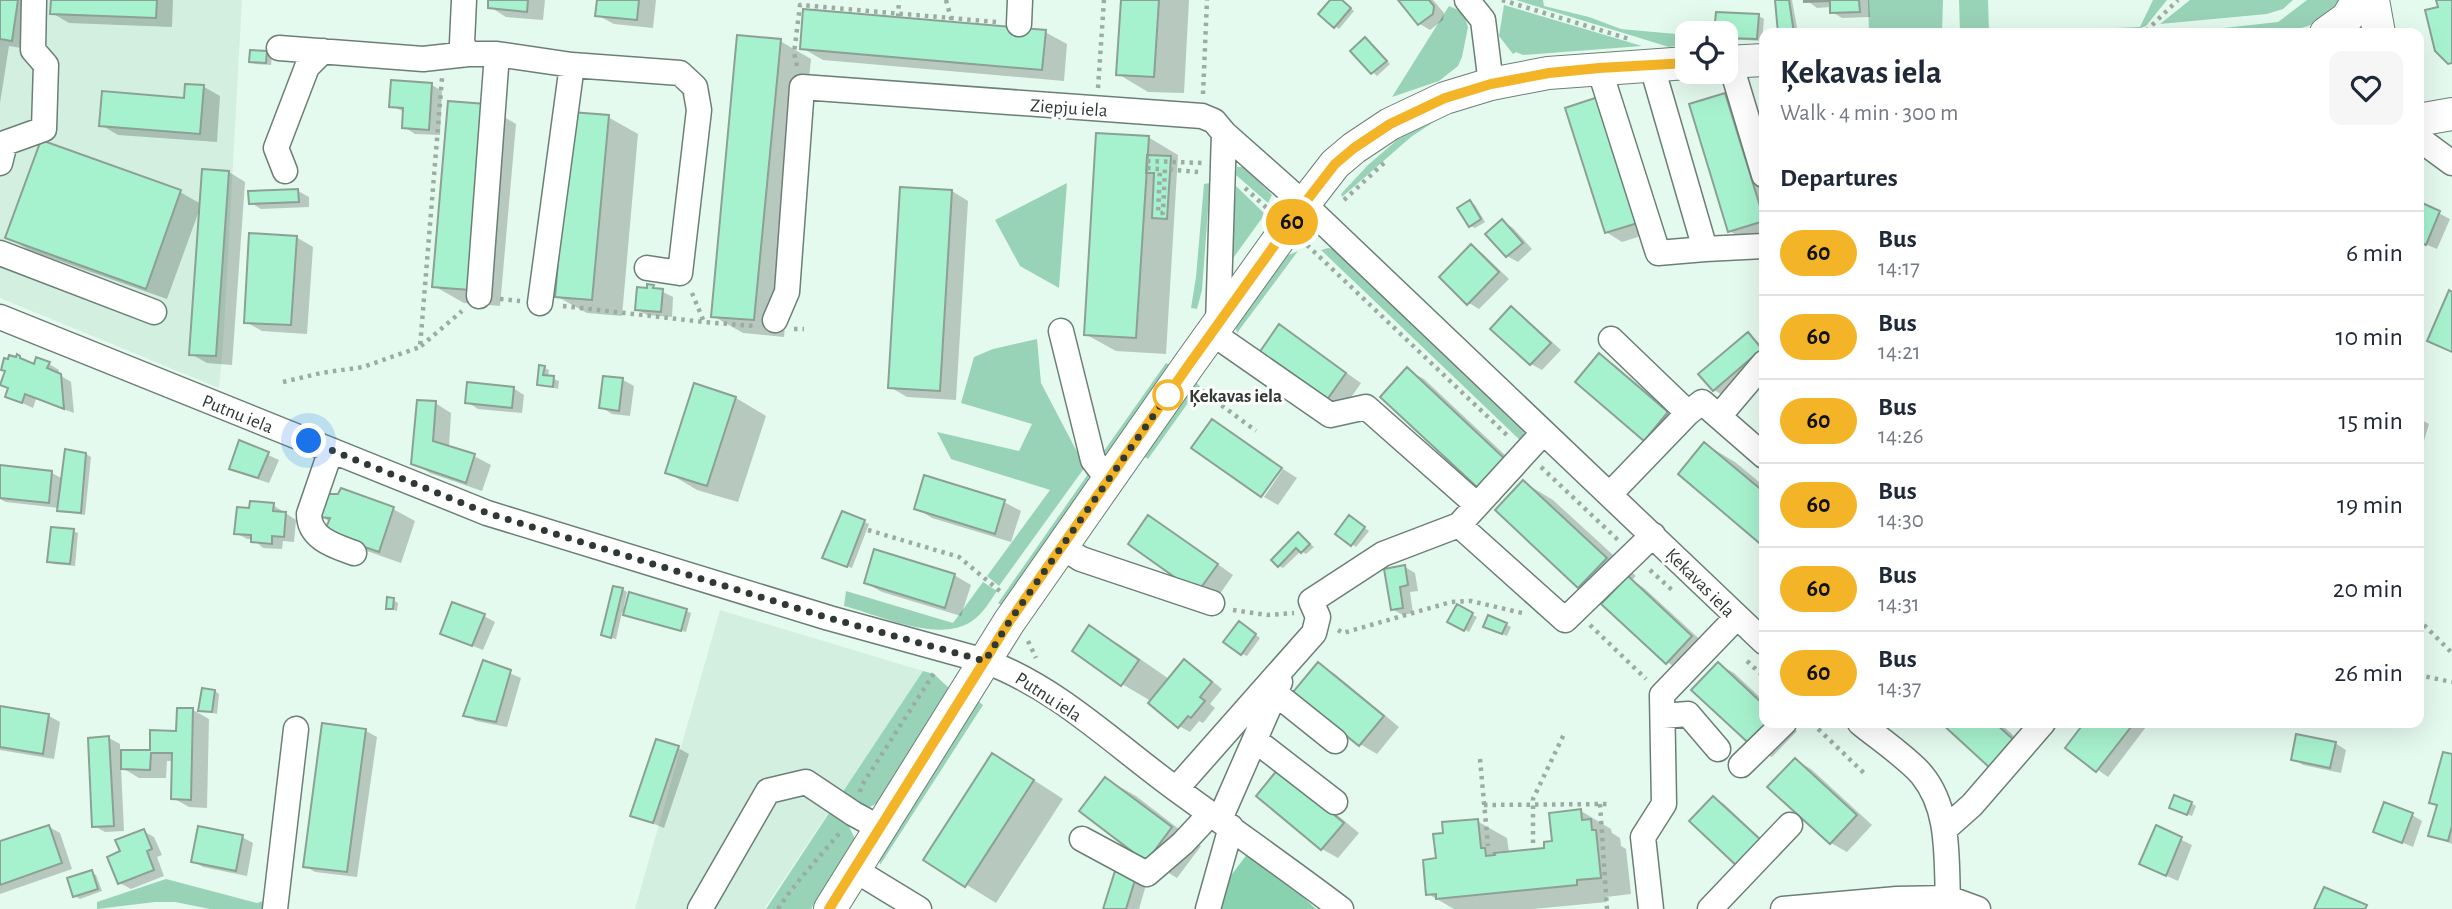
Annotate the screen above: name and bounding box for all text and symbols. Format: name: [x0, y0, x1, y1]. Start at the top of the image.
map controls: [1675, 21, 1738, 84]
button: locate: [1675, 21, 1738, 84]
button: heart: [2329, 51, 2403, 125]
text: Ķekavas iela: [1780, 57, 1942, 90]
street label: Ziepju iela: [1029, 96, 1109, 121]
text: Walk · 4 min · 300 m: [1780, 102, 1958, 125]
text: Departures: [1780, 165, 1898, 191]
line badge: 60: [1260, 199, 1324, 245]
text: 60: [1280, 210, 1304, 234]
text: Bus: [1878, 226, 1917, 252]
text: 6 min: [2346, 240, 2403, 266]
text: 60: [1806, 241, 1831, 265]
text: 14:17: [1878, 257, 1920, 280]
text: Bus: [1878, 310, 1917, 336]
text: 10 min: [2336, 324, 2403, 350]
text: 60: [1806, 325, 1831, 349]
text: 14:21: [1878, 341, 1921, 364]
marker: Ķekavas iela: [1153, 380, 1183, 410]
place label: Ķekavas iela: [1189, 387, 1282, 408]
street label: Putnu iela: [199, 392, 276, 437]
text: Bus: [1878, 394, 1917, 420]
text: 15 min: [2338, 408, 2403, 434]
text: 60: [1806, 409, 1831, 433]
your location: [291, 423, 326, 458]
text: 14:26: [1878, 425, 1924, 448]
text: Bus: [1878, 478, 1917, 504]
text: 19 min: [2337, 492, 2403, 518]
text: 60: [1806, 493, 1831, 517]
text: 14:30: [1878, 509, 1924, 532]
street label: Ķekavas iela: [1661, 545, 1738, 622]
text: Bus: [1878, 562, 1917, 588]
text: 20 min: [2333, 576, 2403, 602]
text: 60: [1806, 577, 1831, 601]
text: 14:31: [1878, 593, 1920, 616]
text: Bus: [1878, 646, 1917, 672]
text: 26 min: [2334, 660, 2403, 686]
text: 60: [1806, 661, 1831, 685]
street label: Putnu iela: [1012, 669, 1085, 726]
text: 14:37: [1878, 677, 1921, 700]

